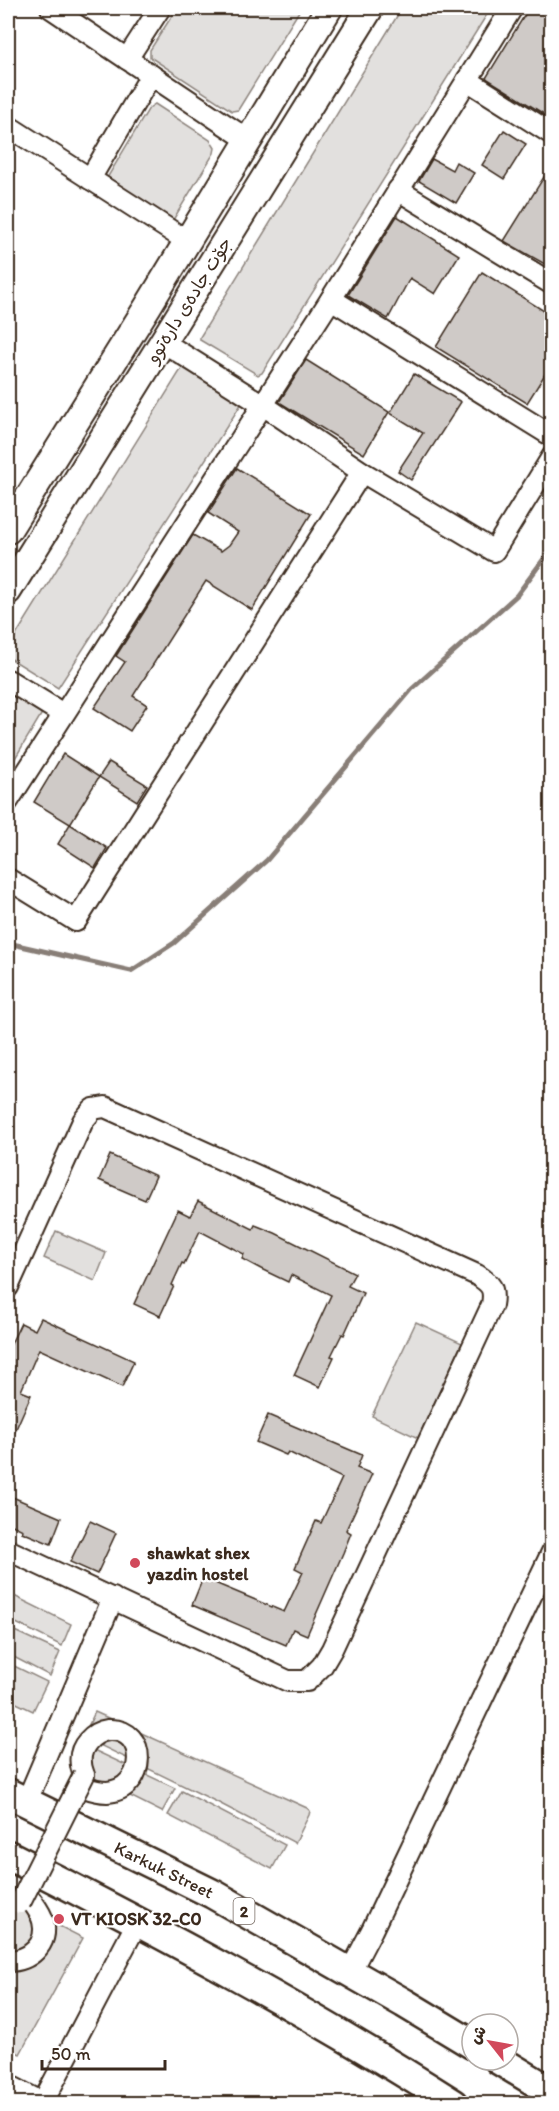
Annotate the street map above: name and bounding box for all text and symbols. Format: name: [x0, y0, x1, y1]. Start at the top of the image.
street label: جۆت جادەی دارەتوو: [141, 233, 237, 368]
place label: shawkat shex yazdin hostel: [147, 1542, 250, 1585]
marker: shawkat shex yazdin hostel: [128, 1556, 142, 1570]
street label: Karkuk Street: [111, 1836, 218, 1904]
road number: 2: [234, 1898, 254, 1924]
place label: VT KIOSK 32-C0: [71, 1908, 202, 1930]
marker: VT KIOSK 32-C0: [52, 1912, 66, 1926]
north arrow: [460, 2012, 520, 2072]
text: ش: [465, 2022, 490, 2047]
scale bar: [42, 2033, 165, 2071]
text: 50 m: [51, 2043, 91, 2065]

